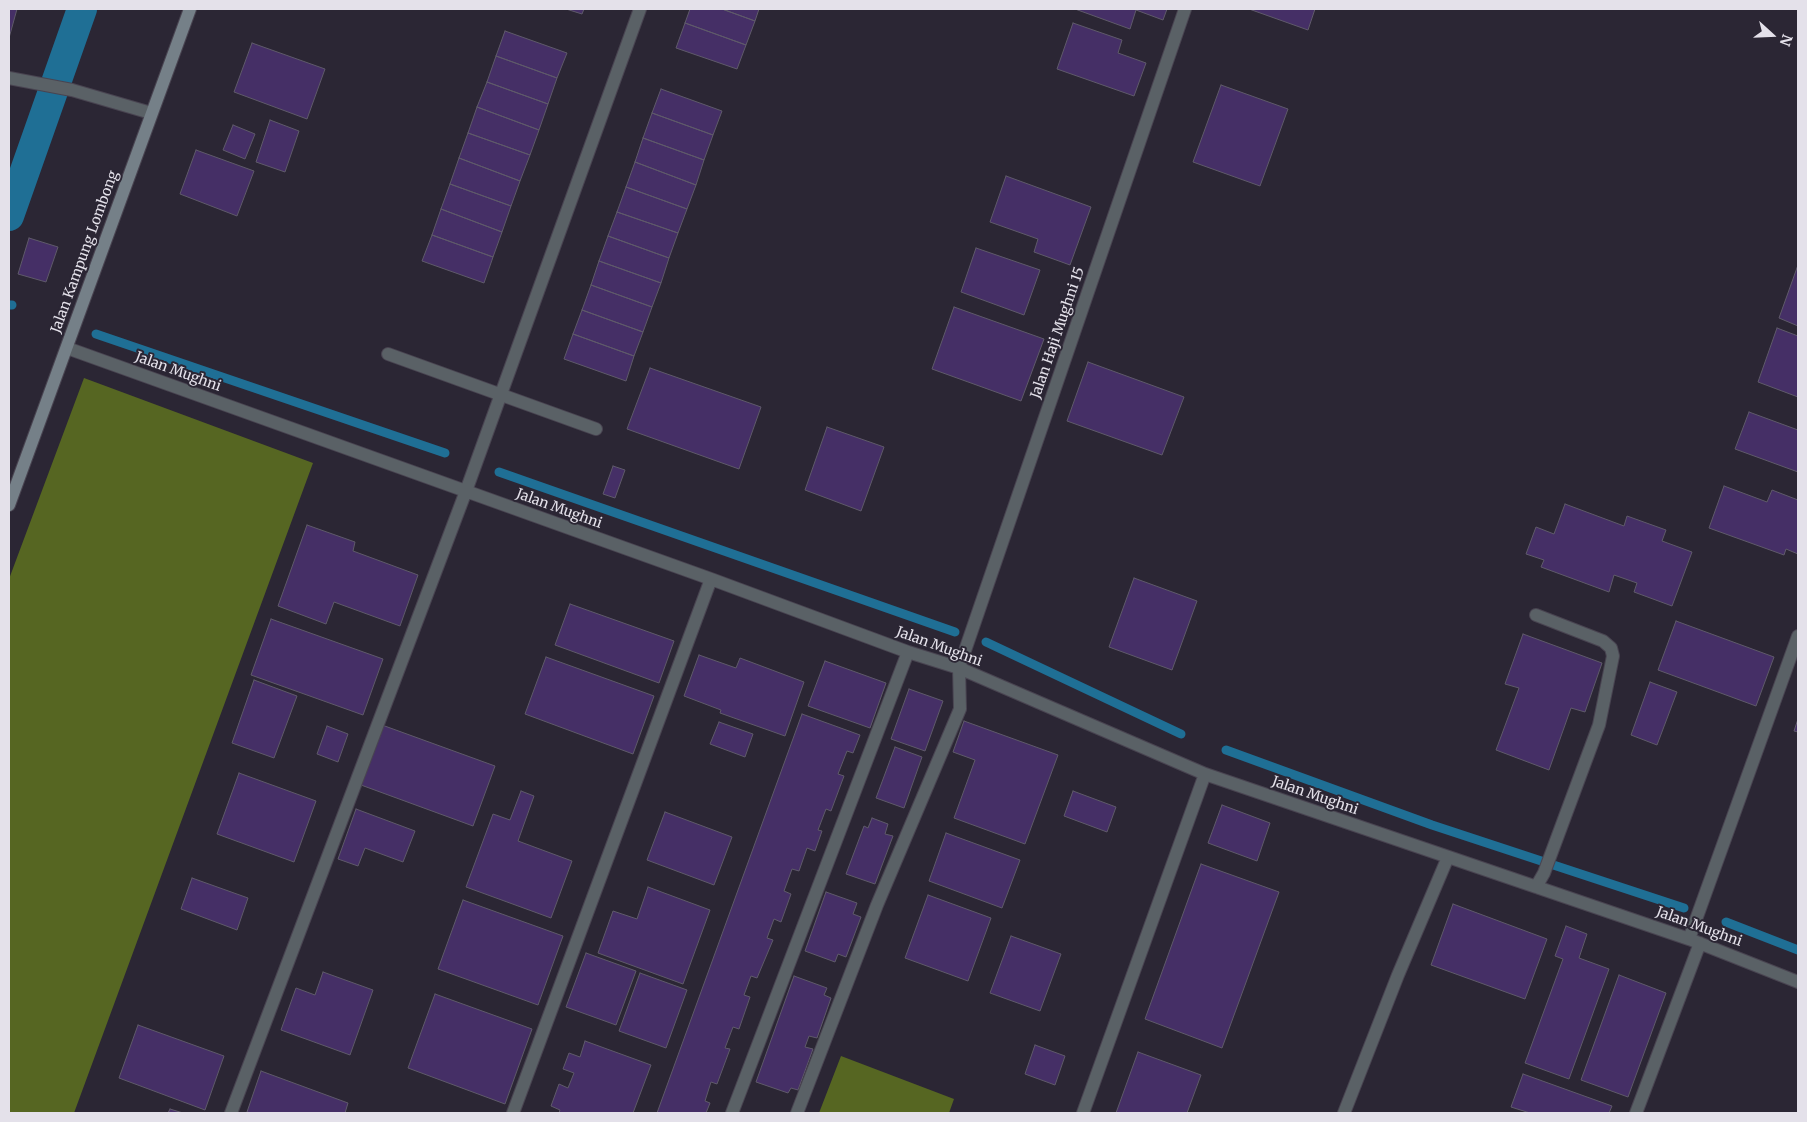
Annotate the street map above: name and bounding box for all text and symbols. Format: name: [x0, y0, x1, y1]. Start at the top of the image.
north arrow: [1747, 10, 1797, 60]
text: N: [1776, 32, 1796, 48]
street label: Jalan Kampung Lombong: [48, 169, 122, 335]
street label: Jalan Haji Mughni 15: [1028, 265, 1088, 401]
street label: Jalan Mughni: [133, 349, 223, 395]
street label: Jalan Mughni: [514, 486, 604, 532]
street label: Jalan Mughni: [894, 624, 984, 670]
street label: Jalan Mughni: [1270, 773, 1360, 819]
street label: Jalan Mughni: [1654, 904, 1744, 950]

